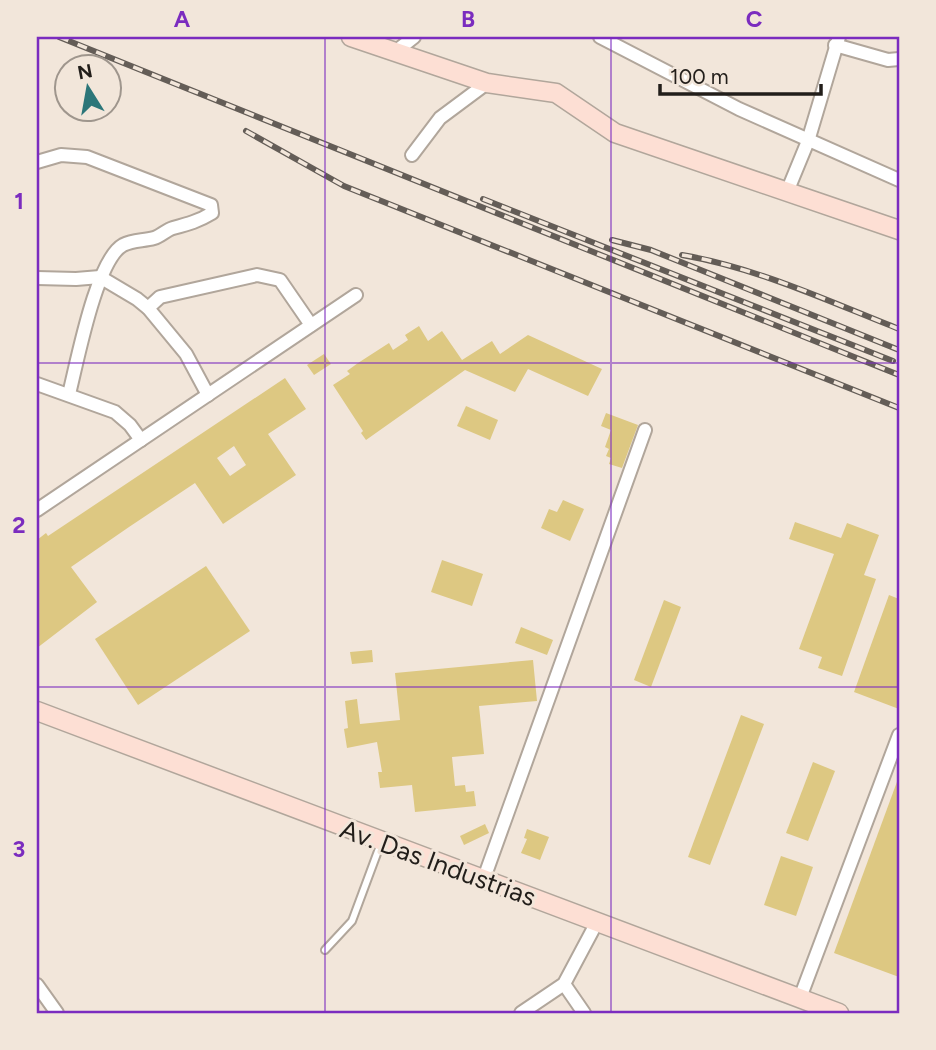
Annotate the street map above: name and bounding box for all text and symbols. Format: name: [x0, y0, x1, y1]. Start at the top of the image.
text: A: [174, 5, 191, 33]
text: B: [461, 5, 475, 33]
text: C: [746, 5, 763, 33]
north arrow: [52, 52, 122, 122]
scale bar: [660, 52, 820, 96]
text: N: [75, 59, 94, 84]
text: 100 m: [670, 64, 729, 89]
text: 1: [14, 187, 24, 215]
text: 2: [12, 511, 26, 539]
street label: Av. Das Industrias: [336, 813, 540, 913]
text: 3: [13, 835, 25, 863]

